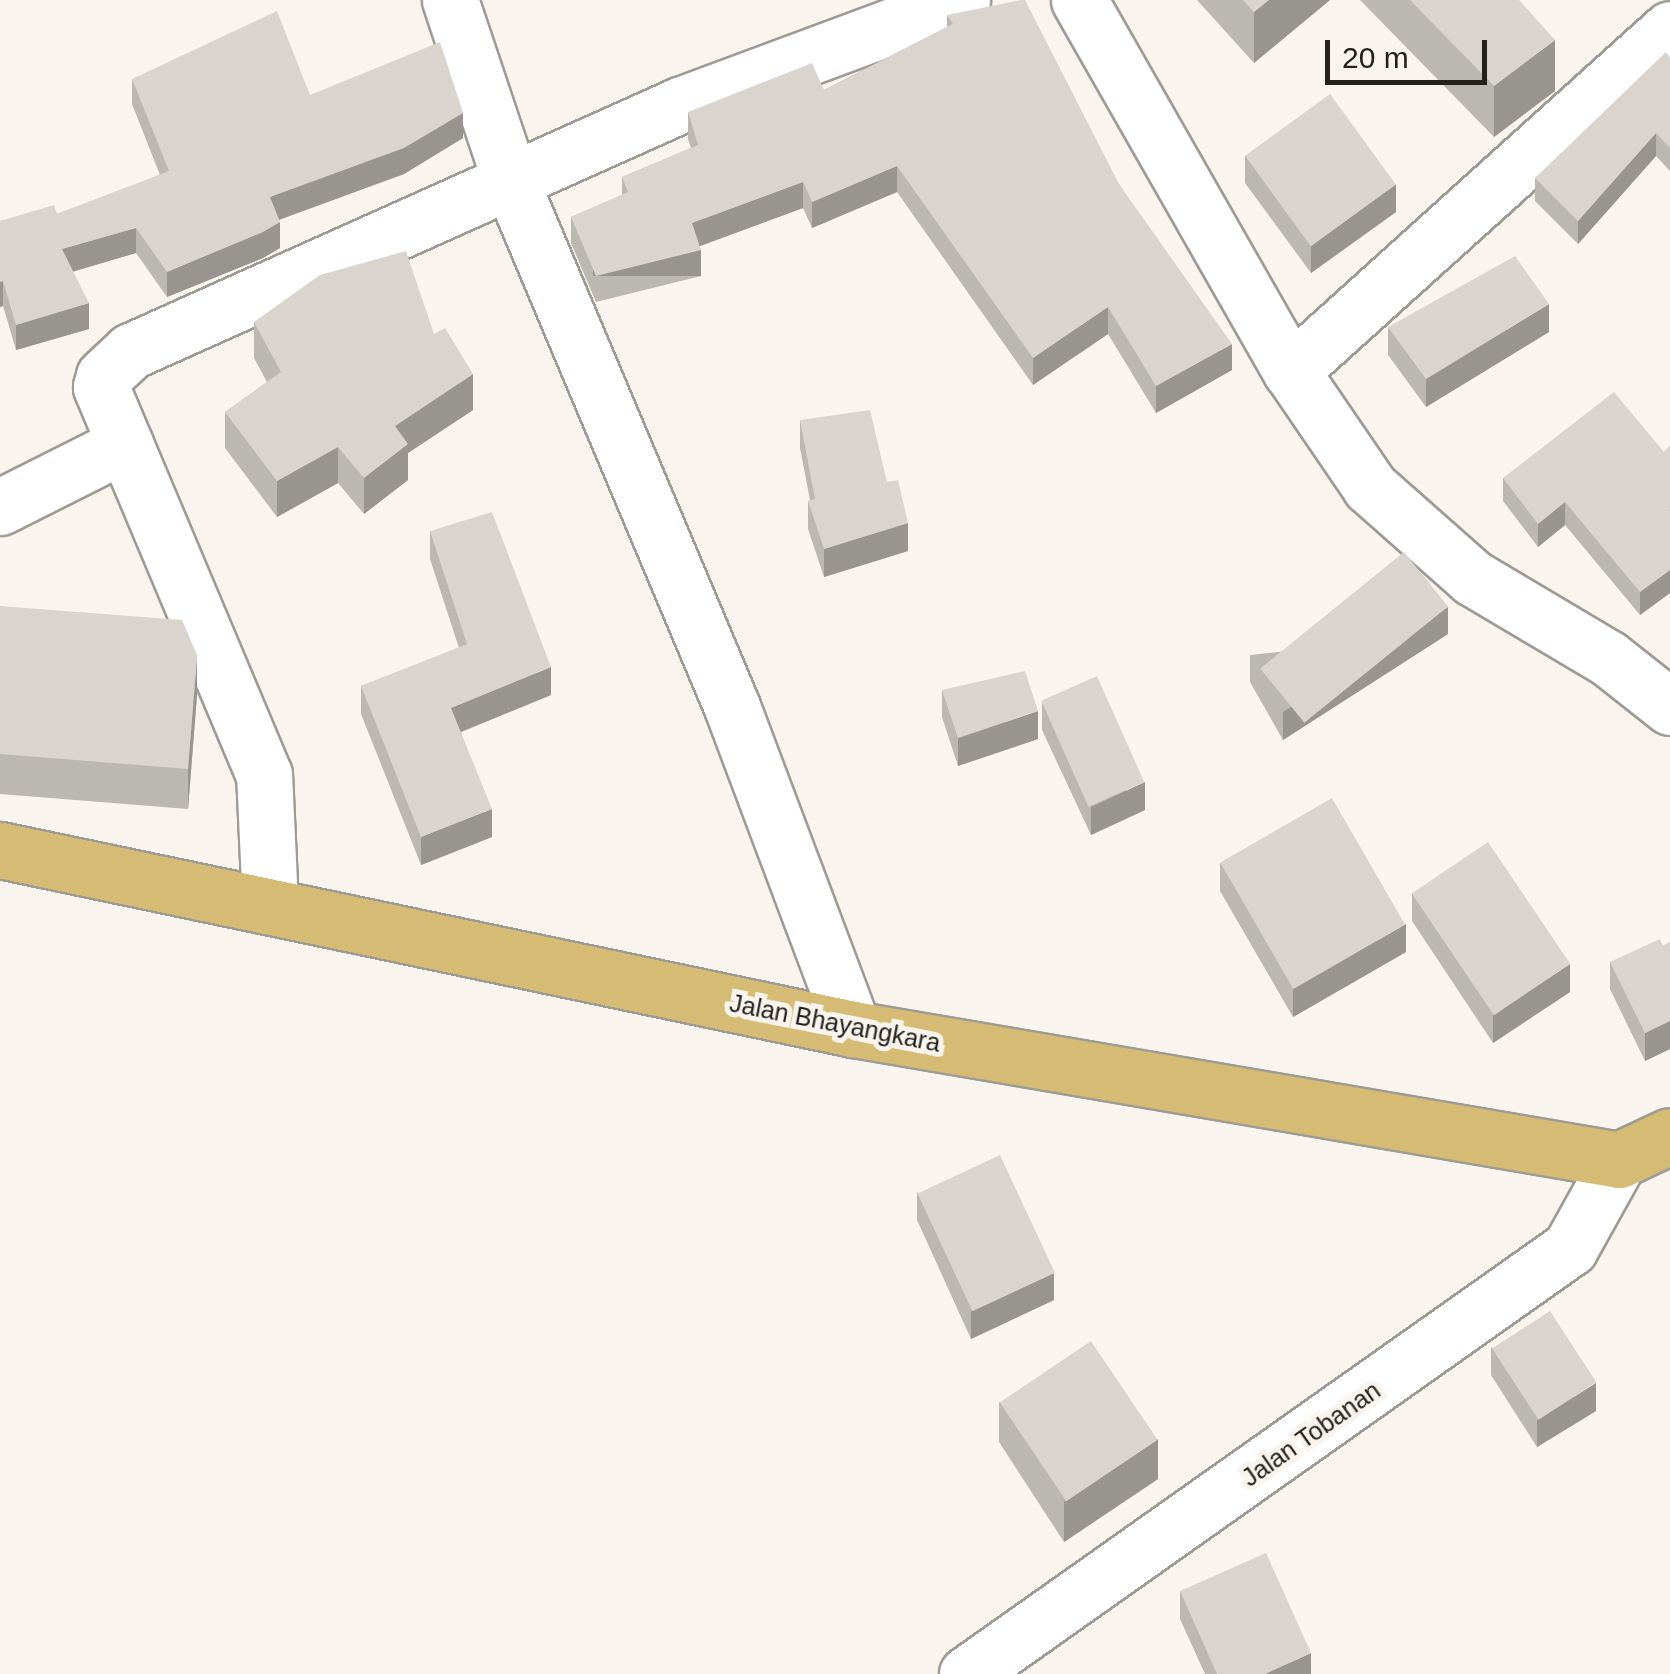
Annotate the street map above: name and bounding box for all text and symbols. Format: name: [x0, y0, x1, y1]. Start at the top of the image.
scale bar: [1330, 20, 1492, 82]
text: 20 m: [1342, 41, 1409, 74]
street label: Jalan Bhayangkara: [727, 988, 943, 1058]
street label: Jalan Tobanan: [1236, 1375, 1386, 1493]

